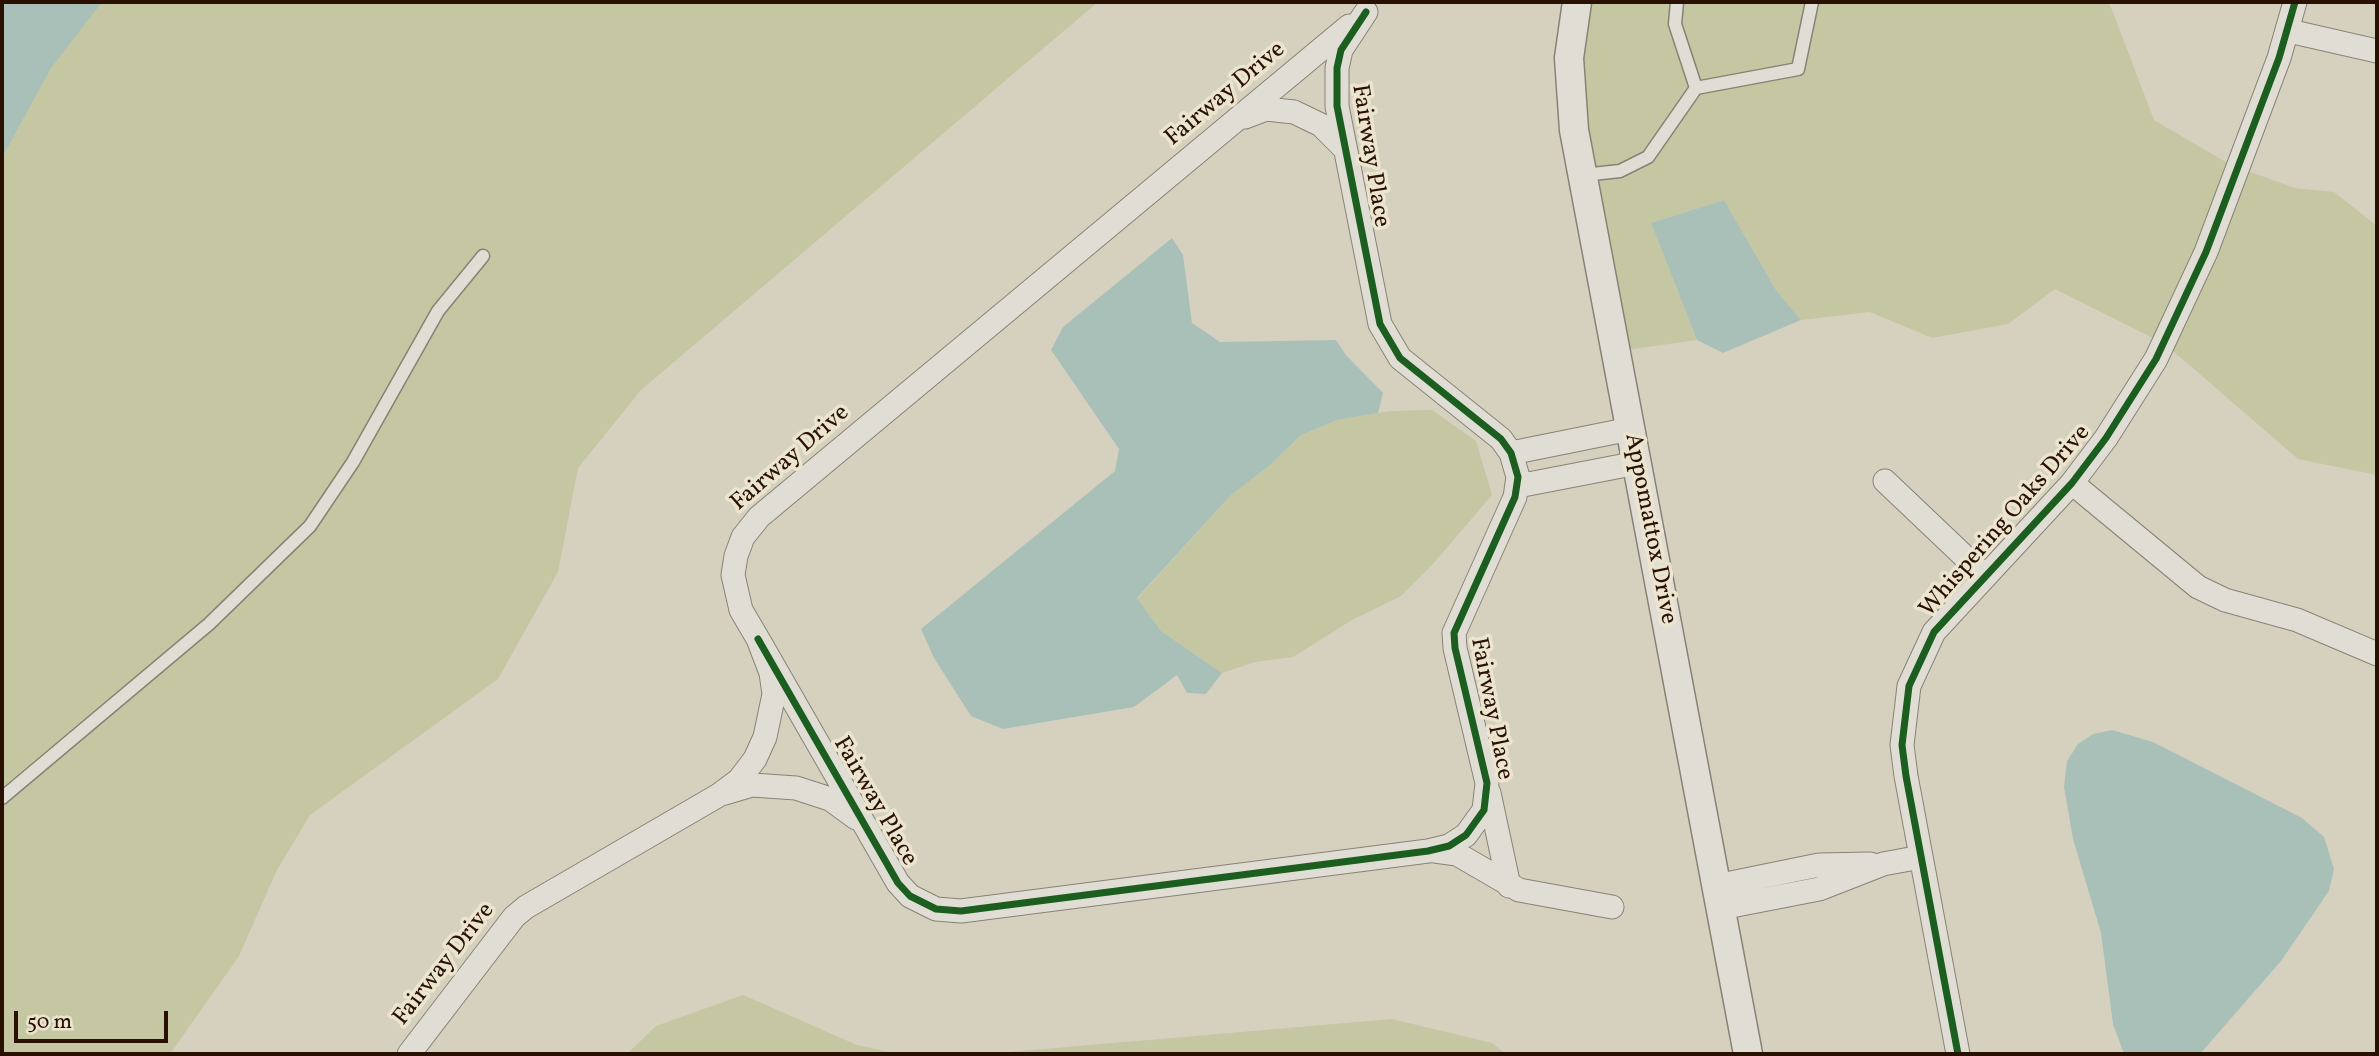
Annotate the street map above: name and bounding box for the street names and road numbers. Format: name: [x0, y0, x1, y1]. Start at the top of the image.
street label: Fairway Drive: [1160, 37, 1292, 153]
street label: Fairway Place: [1343, 83, 1395, 229]
street label: Fairway Drive: [726, 400, 856, 518]
street label: Whispering Oaks Drive: [1915, 420, 2097, 624]
street label: Appomattox Drive: [1616, 431, 1682, 627]
street label: Fairway Place: [1462, 635, 1518, 783]
street label: Fairway Place: [825, 732, 923, 872]
street label: Fairway Drive: [388, 898, 502, 1032]

